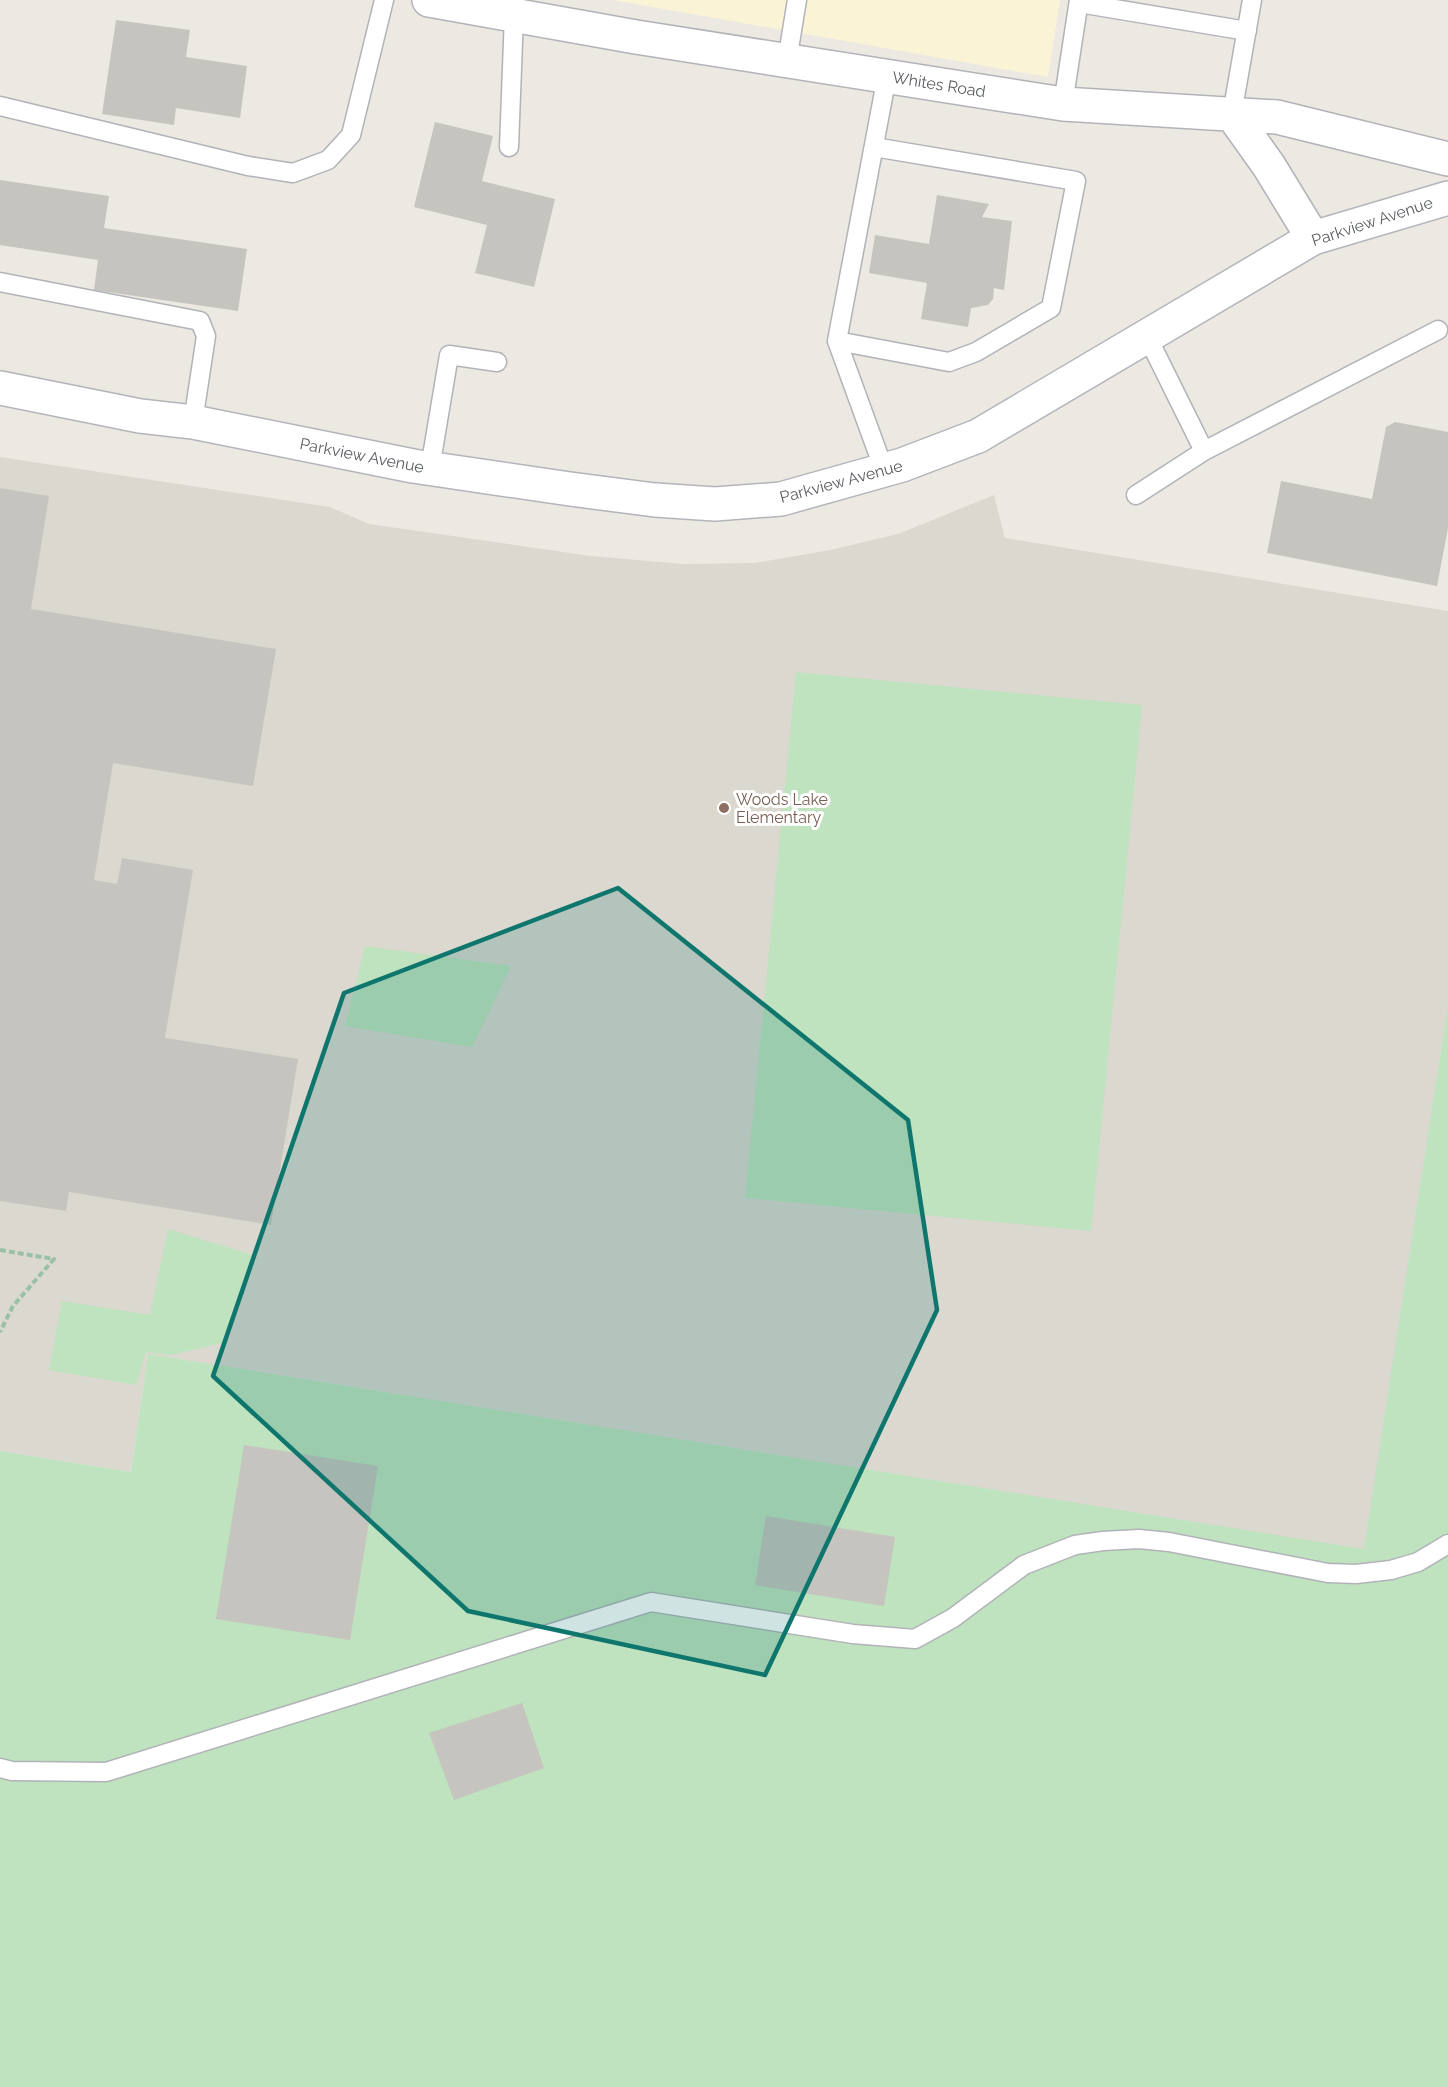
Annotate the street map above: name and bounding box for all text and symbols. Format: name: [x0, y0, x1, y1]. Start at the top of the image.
street label: Whites Road: [891, 68, 987, 101]
street label: Parkview Avenue: [1309, 193, 1435, 250]
street label: Parkview Avenue: [298, 434, 426, 477]
street label: Parkview Avenue: [778, 456, 905, 507]
place label: Woods Lake Elementary: [736, 790, 828, 827]
marker: Woods Lake Elementary: [717, 801, 731, 815]

